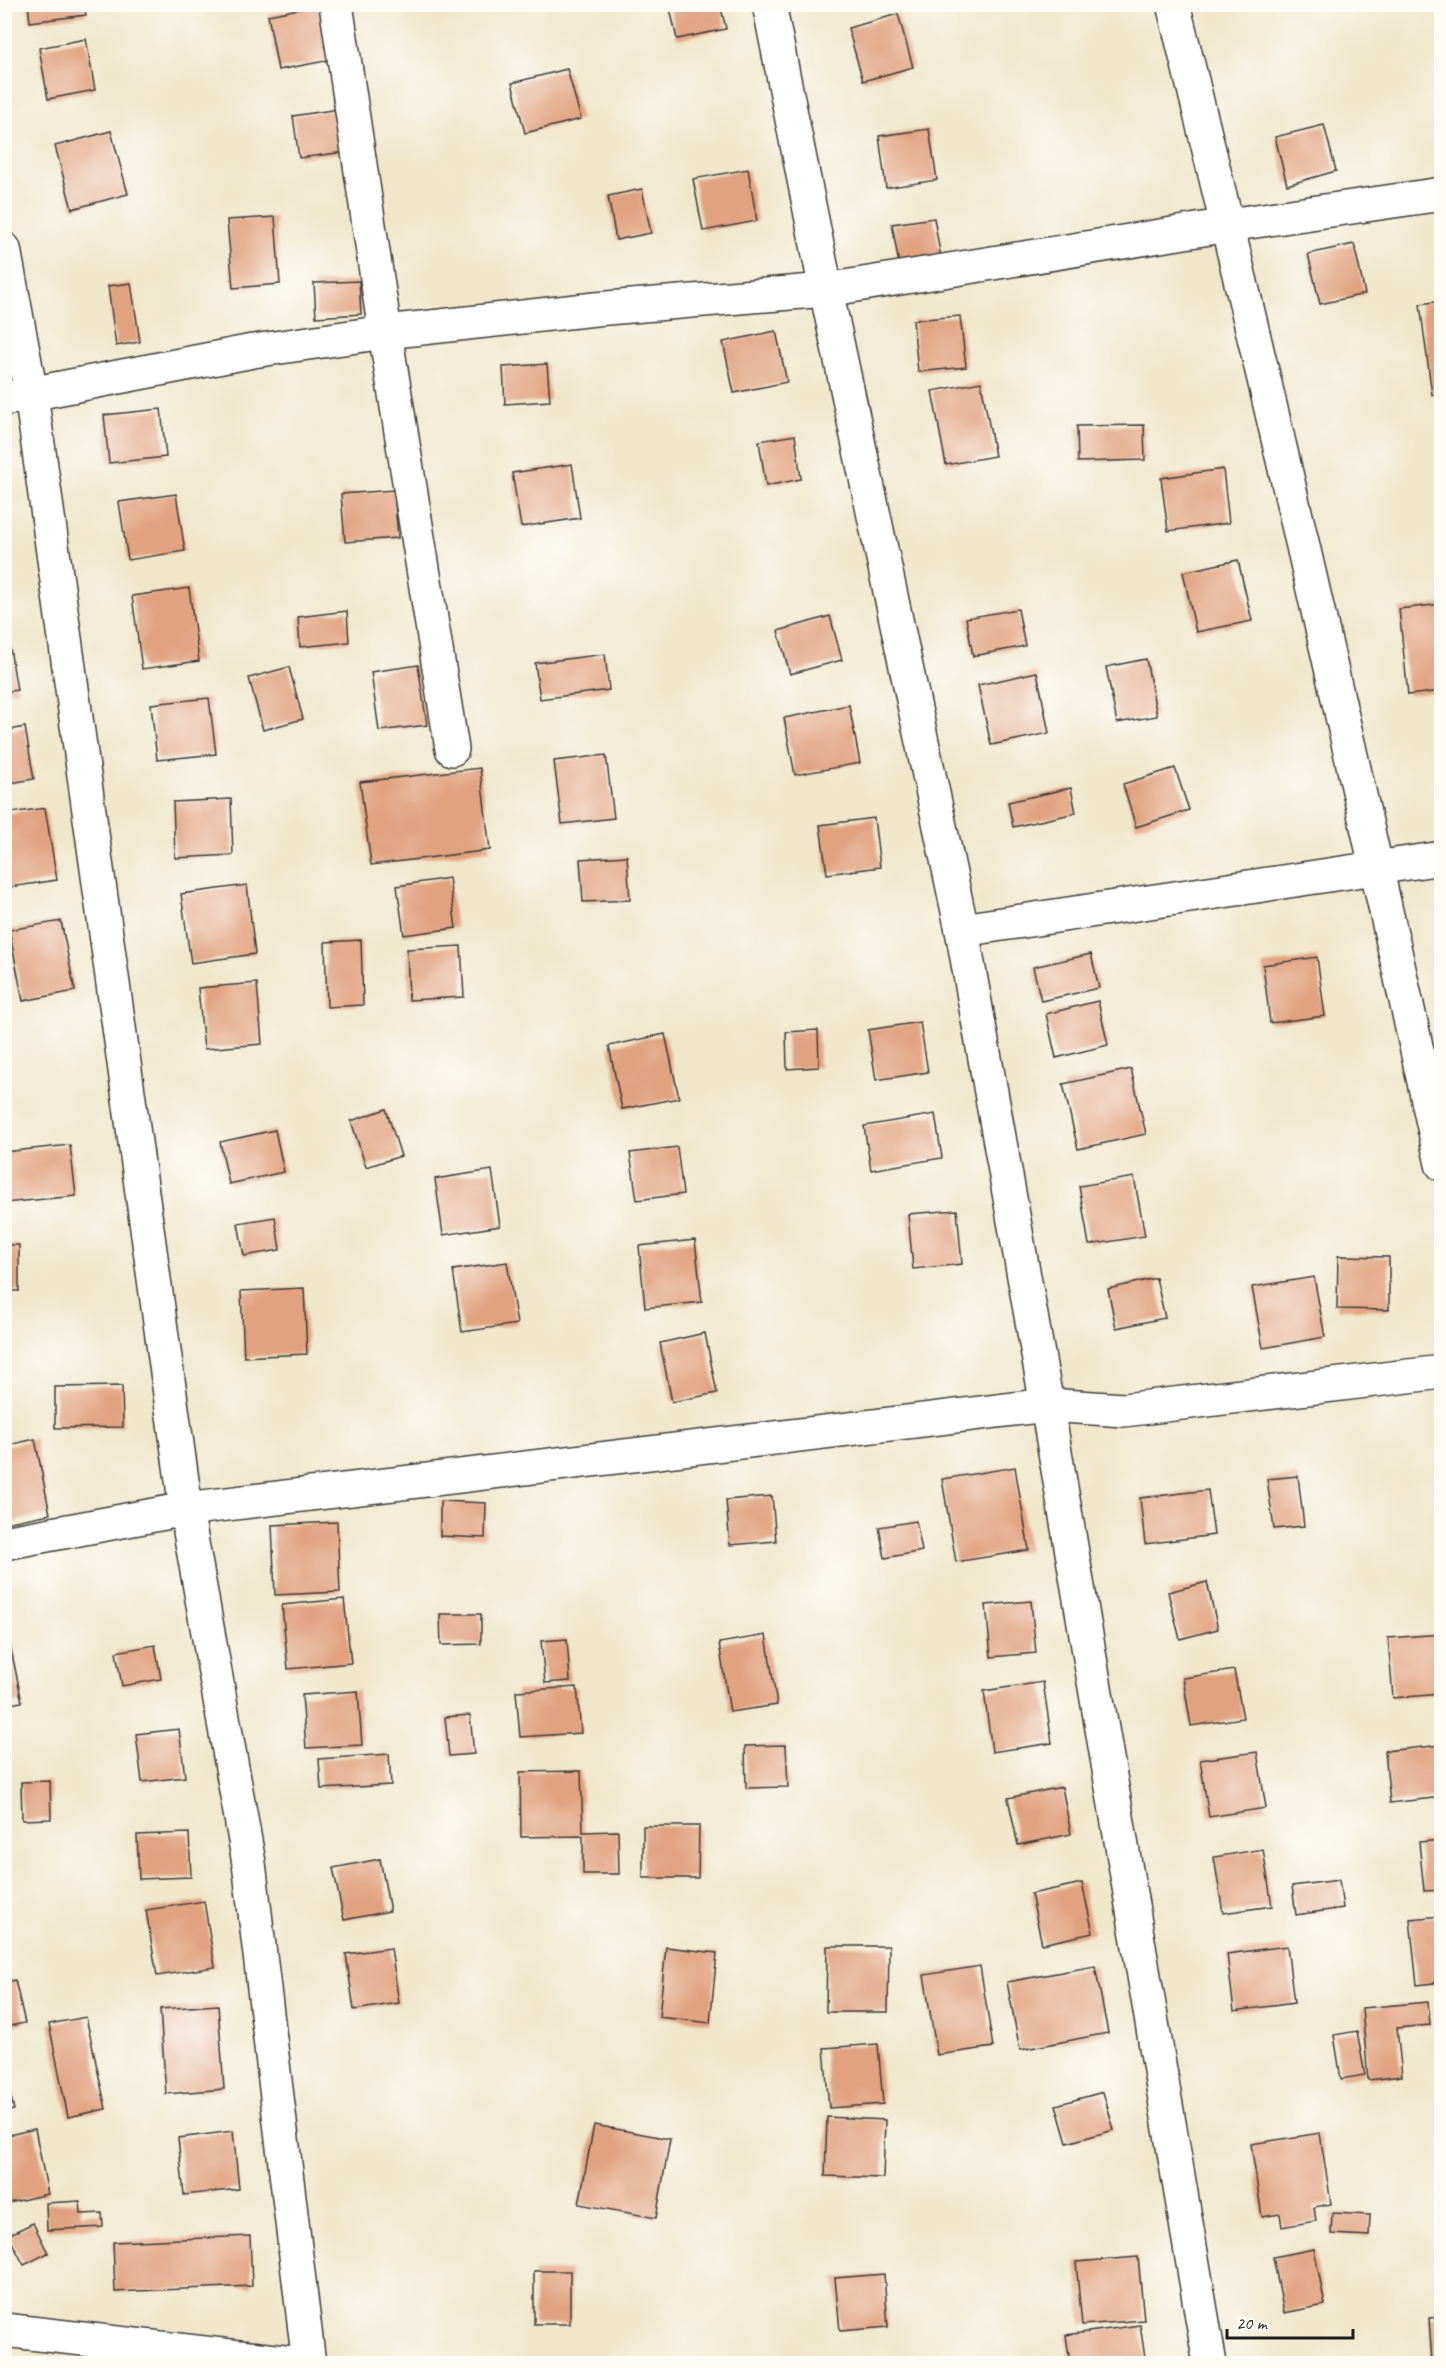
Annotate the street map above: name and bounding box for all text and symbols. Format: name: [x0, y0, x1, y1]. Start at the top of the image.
scale bar: [1227, 2302, 1353, 2340]
text: 20 m: [1236, 2312, 1269, 2334]

